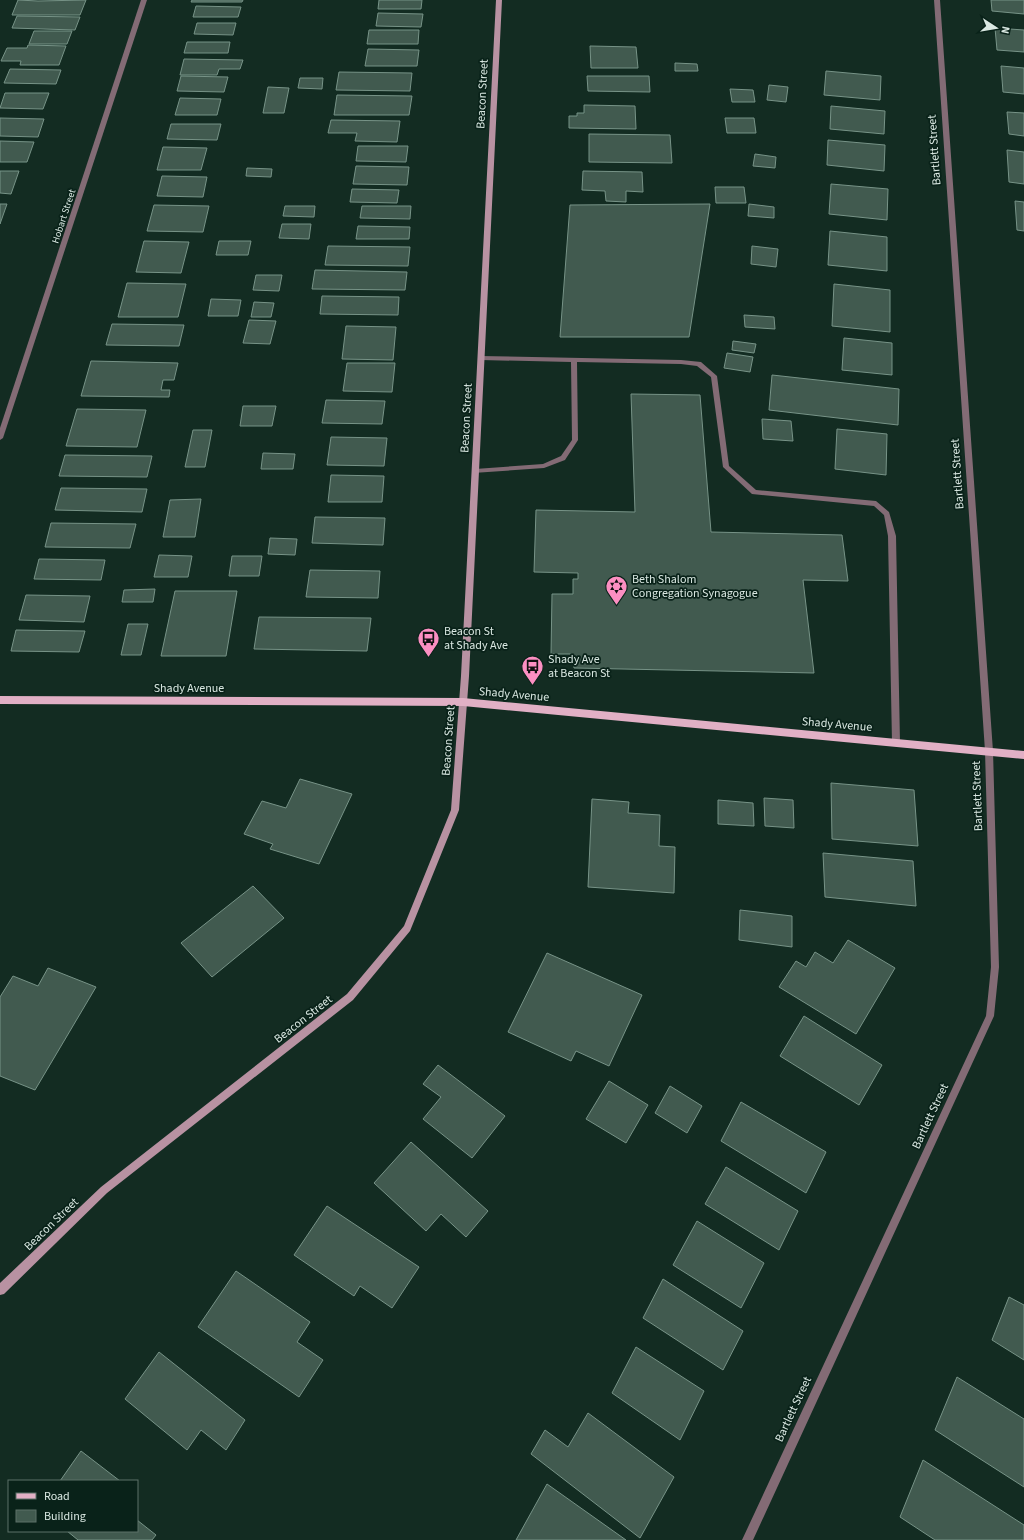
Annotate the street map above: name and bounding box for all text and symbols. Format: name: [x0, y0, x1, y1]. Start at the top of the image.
north arrow: [976, 8, 1016, 48]
text: N: [997, 25, 1013, 35]
street label: Beacon Street: [472, 59, 493, 129]
street label: Bartlett Street: [924, 114, 945, 186]
street label: Hobart Street: [49, 187, 79, 245]
street label: Beacon Street: [456, 383, 477, 453]
street label: Bartlett Street: [947, 438, 968, 510]
place label: Beth Shalom Congregation Synagogue: [632, 571, 758, 602]
synagogue icon: Beth Shalom Congregation Synagogue: [604, 573, 630, 606]
place label: Beacon St at Shady Ave: [444, 623, 508, 654]
bus stop icon: Beacon St at Shady Ave: [415, 625, 441, 658]
place label: Shady Ave at Beacon St: [548, 651, 610, 682]
bus stop icon: Shady Ave at Beacon St: [520, 653, 546, 686]
street label: Shady Avenue: [154, 680, 224, 697]
street label: Shady Avenue: [478, 683, 550, 706]
street label: Beacon Street: [438, 706, 459, 776]
street label: Shady Avenue: [801, 713, 873, 736]
street label: Bartlett Street: [968, 760, 987, 832]
street label: Beacon Street: [271, 991, 336, 1048]
street label: Bartlett Street: [908, 1081, 953, 1152]
street label: Beacon Street: [20, 1194, 82, 1255]
street label: Bartlett Street: [771, 1374, 816, 1445]
legend: [8, 1480, 138, 1532]
text: Road: [44, 1488, 70, 1505]
text: Building: [44, 1508, 86, 1525]

